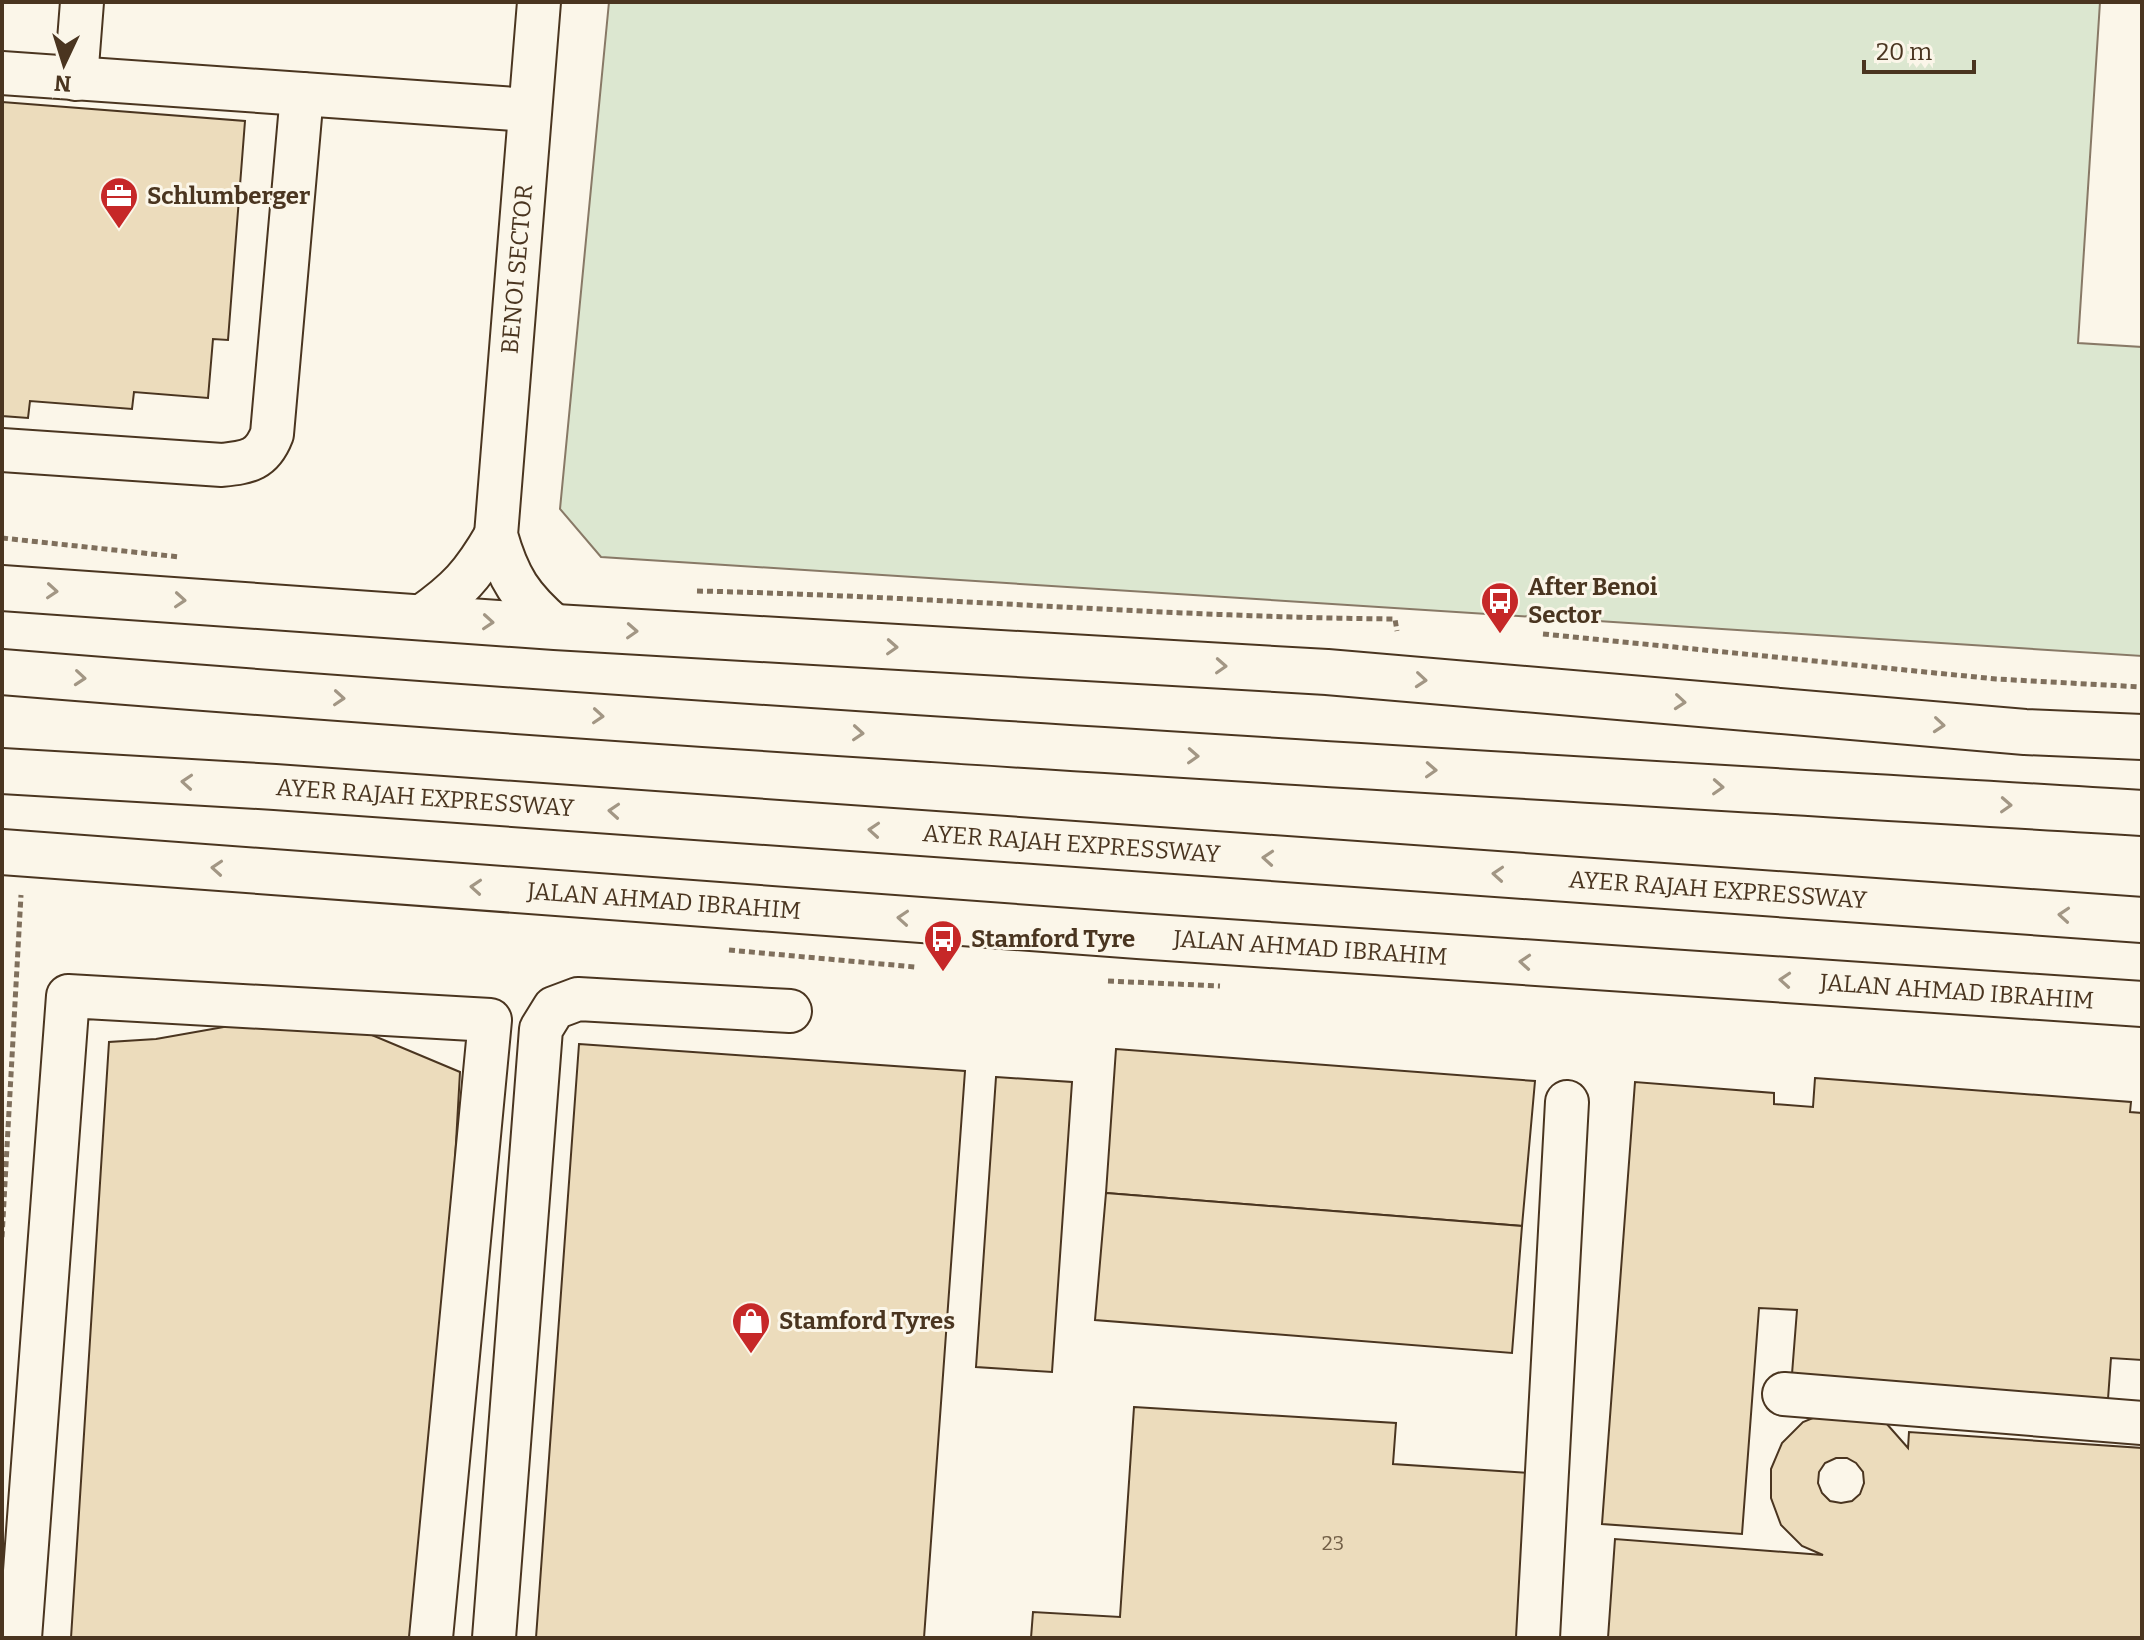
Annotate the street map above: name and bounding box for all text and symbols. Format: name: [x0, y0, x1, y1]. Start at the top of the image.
north arrow: [24, 24, 104, 104]
scale bar: [1864, 24, 1974, 74]
text: 20 m: [1876, 38, 1932, 66]
text: N: [53, 69, 72, 98]
office icon: Schlumberger: [98, 175, 140, 230]
place label: Schlumberger: [147, 182, 310, 210]
street label: BENOI SECTOR: [496, 183, 538, 355]
place label: After Benoi Sector: [1528, 573, 1658, 629]
bus stop icon: After Benoi Sector: [1479, 580, 1521, 635]
one-way arrow: [46, 582, 59, 599]
one-way arrow: [174, 591, 187, 608]
one-way arrow: [482, 613, 495, 630]
one-way arrow: [626, 623, 639, 640]
one-way arrow: [886, 638, 899, 655]
one-way arrow: [1215, 657, 1228, 674]
one-way arrow: [74, 670, 87, 687]
one-way arrow: [1415, 671, 1428, 688]
one-way arrow: [333, 689, 346, 706]
one-way arrow: [1674, 694, 1687, 711]
one-way arrow: [592, 707, 605, 724]
one-way arrow: [1933, 716, 1946, 733]
one-way arrow: [852, 724, 865, 741]
one-way arrow: [1187, 747, 1200, 764]
one-way arrow: [1425, 761, 1438, 778]
street label: AYER RAJAH EXPRESSWAY: [275, 773, 576, 822]
one-way arrow: [180, 774, 193, 791]
one-way arrow: [1712, 779, 1725, 796]
one-way arrow: [2000, 796, 2013, 813]
one-way arrow: [607, 803, 620, 820]
street label: AYER RAJAH EXPRESSWAY: [922, 819, 1222, 868]
one-way arrow: [867, 822, 880, 839]
one-way arrow: [1261, 850, 1274, 867]
one-way arrow: [210, 860, 223, 877]
street label: AYER RAJAH EXPRESSWAY: [1568, 865, 1868, 914]
one-way arrow: [1491, 866, 1504, 883]
street label: JALAN AHMAD IBRAHIM: [525, 877, 802, 925]
one-way arrow: [469, 879, 482, 896]
one-way arrow: [2057, 907, 2070, 924]
one-way arrow: [896, 910, 909, 927]
bus stop icon: Stamford Tyre: [922, 918, 964, 973]
street label: JALAN AHMAD IBRAHIM: [1172, 924, 1448, 971]
place label: Stamford Tyre: [971, 925, 1135, 953]
one-way arrow: [1518, 954, 1531, 971]
street label: JALAN AHMAD IBRAHIM: [1818, 968, 2095, 1015]
one-way arrow: [1778, 972, 1791, 989]
shop icon: Stamford Tyres: [730, 1300, 772, 1355]
place label: Stamford Tyres: [779, 1307, 955, 1335]
house number: 23: [1322, 1531, 1344, 1555]

